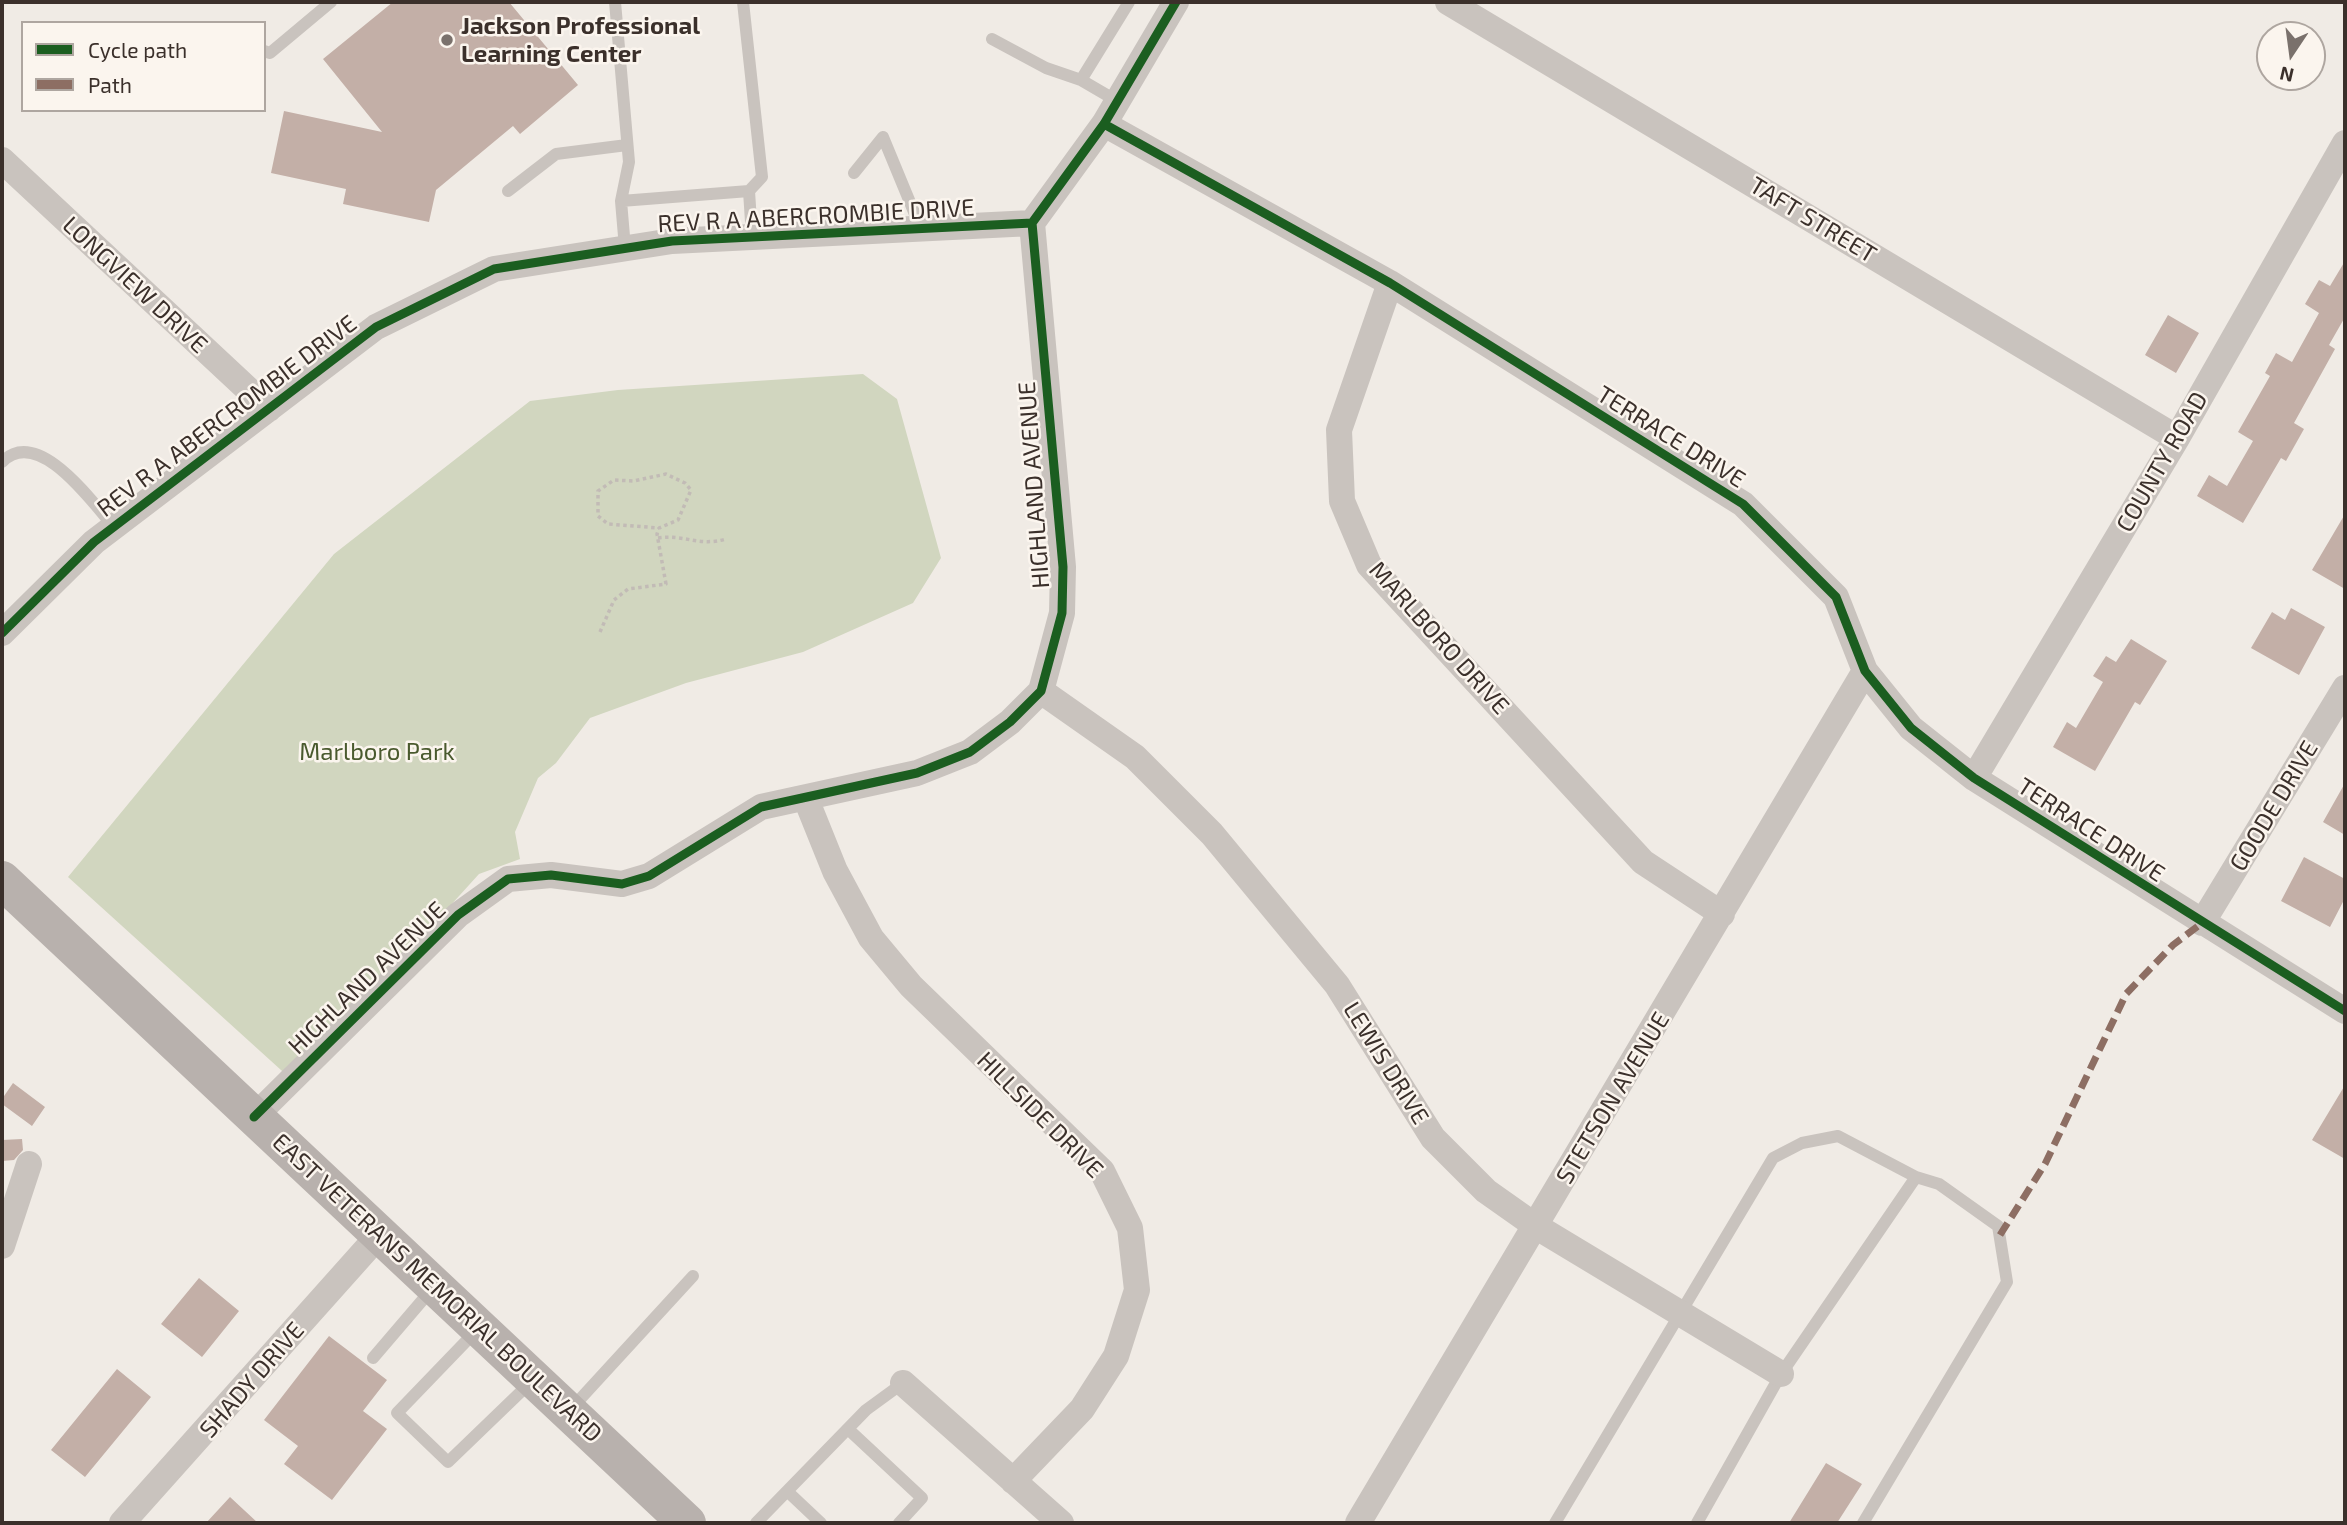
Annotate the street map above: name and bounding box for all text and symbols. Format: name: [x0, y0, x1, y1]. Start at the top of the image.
place label: Jackson Professional Learning Center: [461, 12, 700, 68]
legend: [21, 21, 266, 112]
north arrow: [2256, 21, 2326, 91]
marker: Jackson Professional Learning Center: [439, 32, 455, 48]
text: Cycle path: [88, 37, 187, 62]
text: N: [2277, 62, 2296, 88]
text: Path: [88, 72, 132, 97]
street label: TAFT STREET: [1744, 171, 1882, 269]
street label: REV R A ABERCROMBIE DRIVE: [657, 193, 975, 239]
street label: LONGVIEW DRIVE: [57, 211, 213, 359]
street label: REV R A ABERCROMBIE DRIVE: [92, 309, 362, 523]
street label: TERRACE DRIVE: [1592, 380, 1750, 494]
street label: HIGHLAND AVENUE: [1012, 381, 1056, 589]
street label: COUNTY ROAD: [2110, 387, 2214, 537]
street label: MARLBORO DRIVE: [1363, 556, 1515, 720]
street label: GOODE DRIVE: [2224, 736, 2324, 876]
park label: Marlboro Park: [299, 738, 455, 766]
street label: TERRACE DRIVE: [2012, 772, 2170, 888]
street label: HIGHLAND AVENUE: [282, 896, 452, 1060]
street label: LEWIS DRIVE: [1337, 997, 1435, 1129]
street label: STETSON AVENUE: [1550, 1007, 1676, 1189]
street label: HILLSIDE DRIVE: [971, 1046, 1109, 1184]
street label: EAST VETERANS MEMORIAL BOULEVARD: [266, 1128, 608, 1448]
street label: SHADY DRIVE: [194, 1316, 310, 1444]

